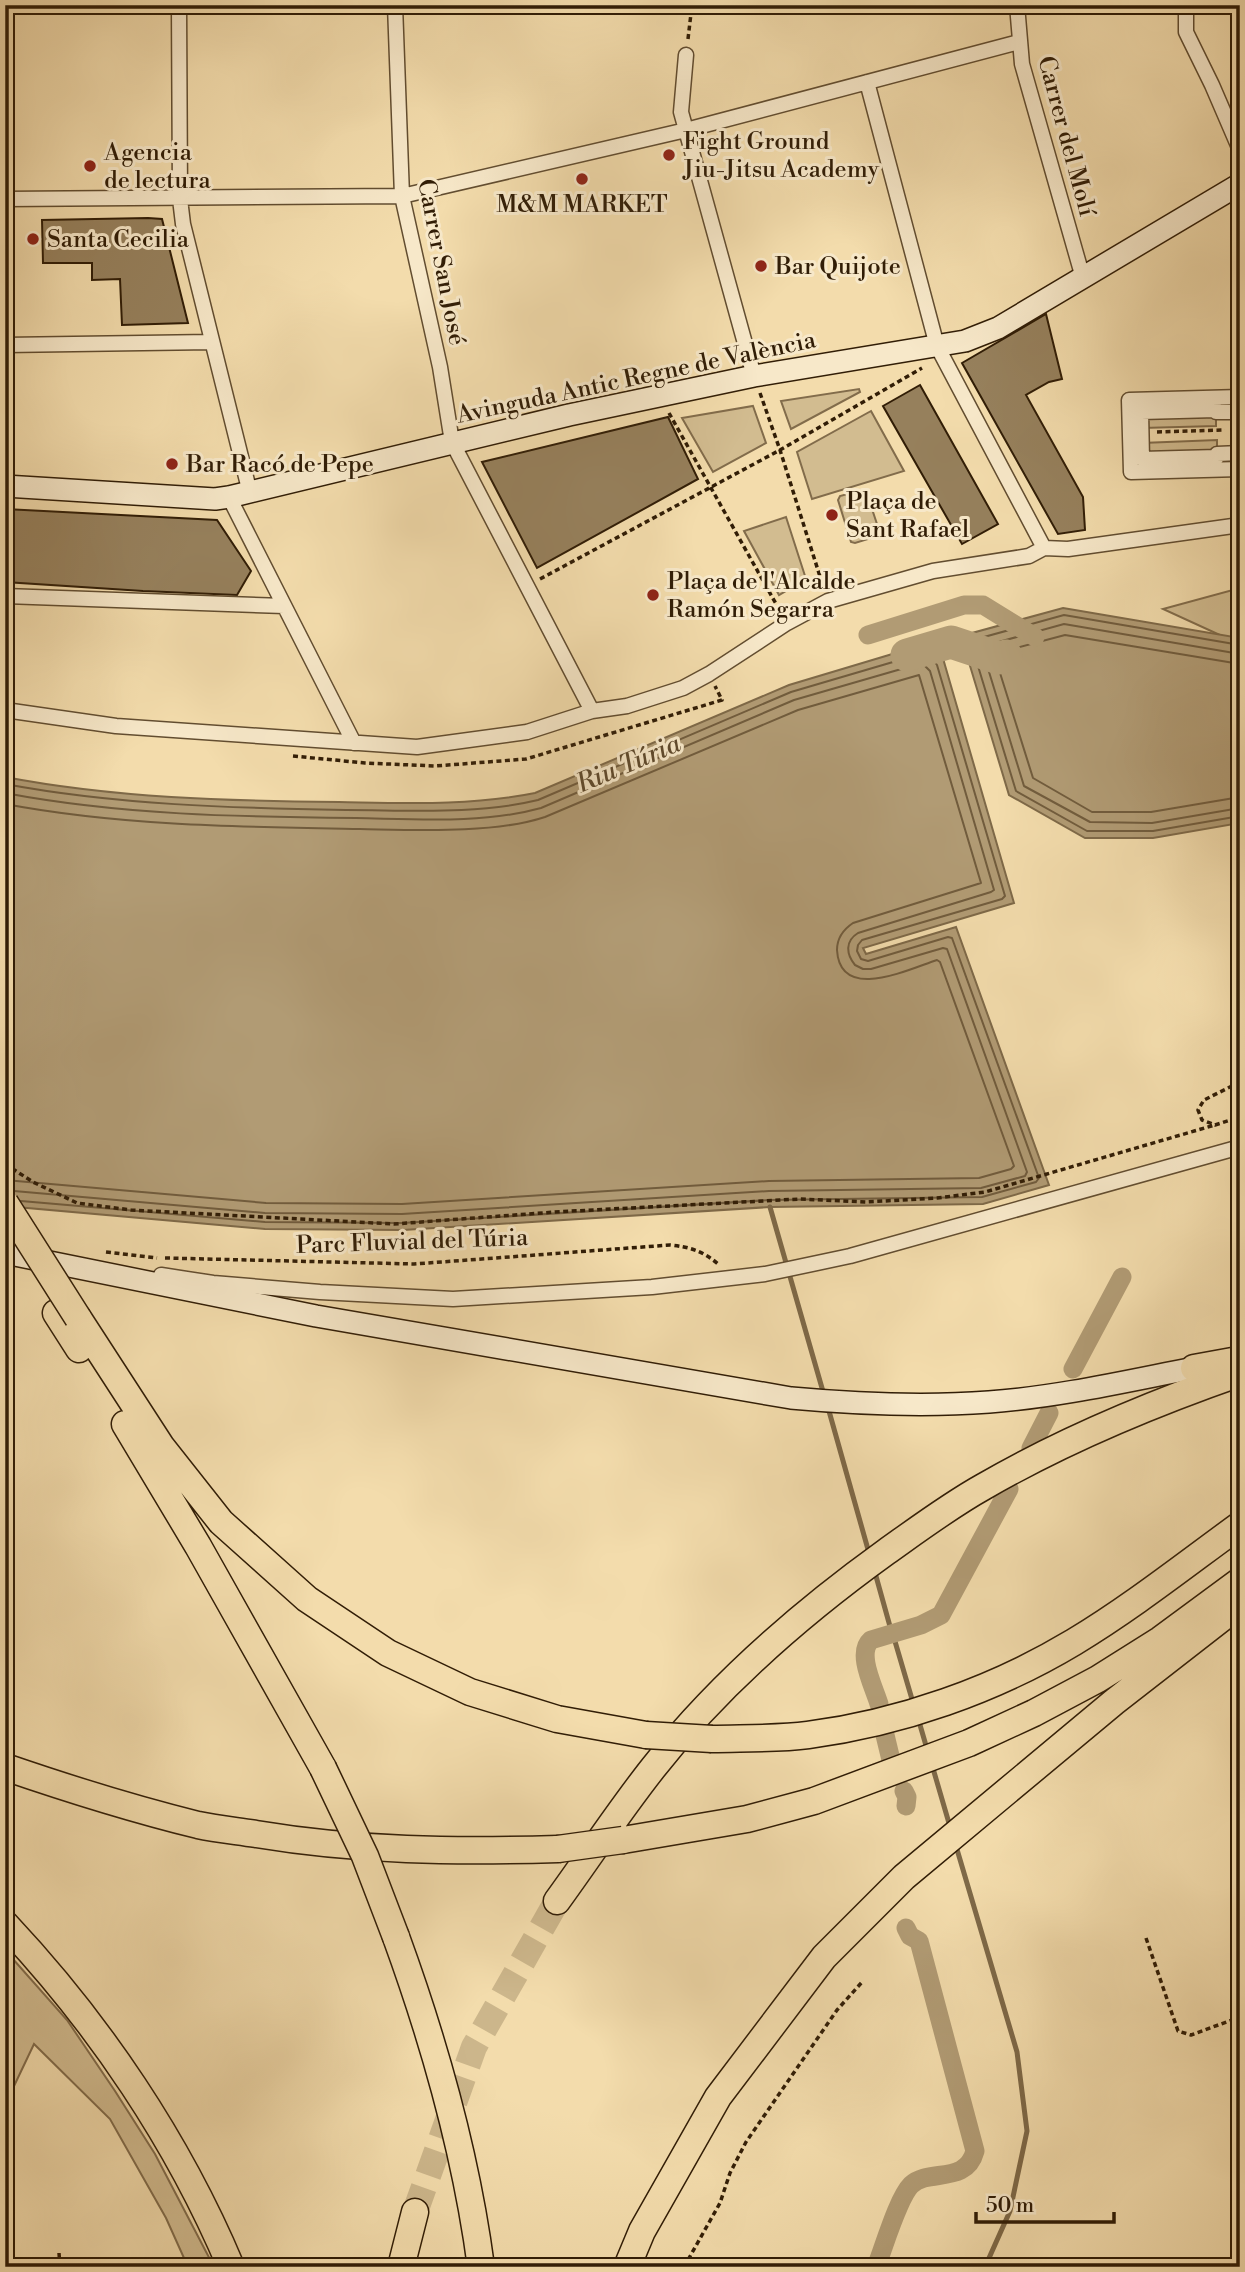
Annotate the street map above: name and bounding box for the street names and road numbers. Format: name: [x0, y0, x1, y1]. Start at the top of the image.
street label: Carrer del Molí: [1030, 53, 1102, 221]
street label: Carrer San José: [410, 177, 472, 348]
street label: Avinguda Antic Regne de València: [453, 325, 819, 431]
street label: Parc Fluvial del Túria: [295, 1223, 530, 1261]

